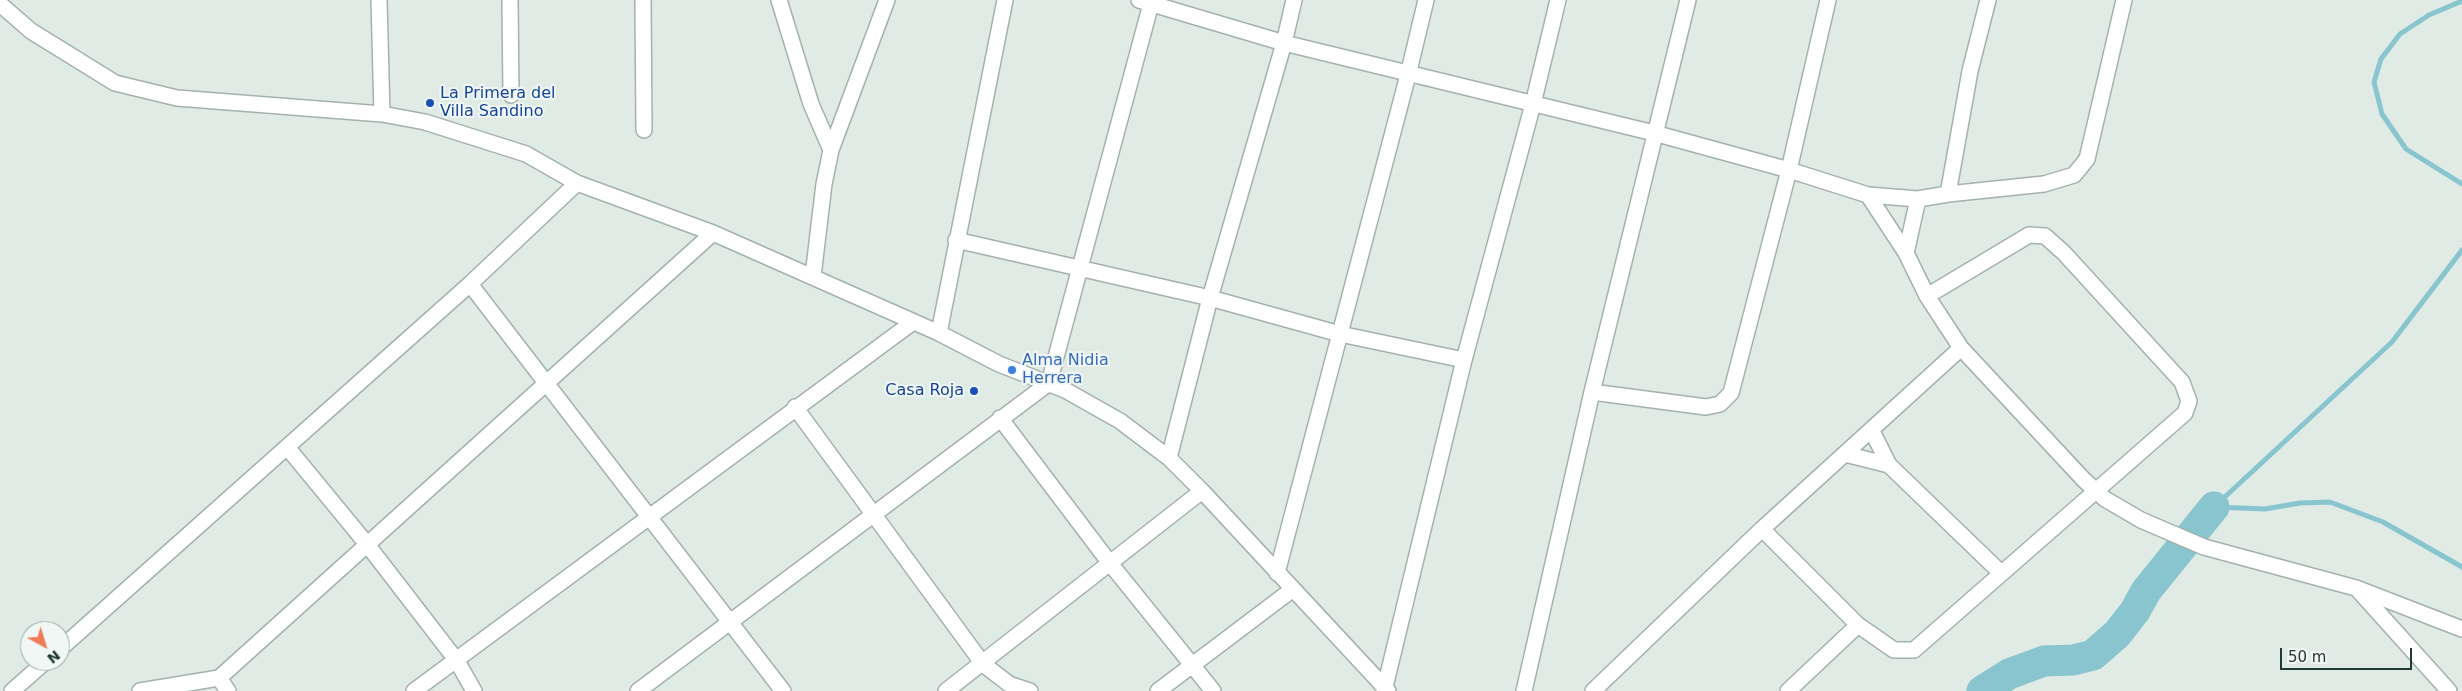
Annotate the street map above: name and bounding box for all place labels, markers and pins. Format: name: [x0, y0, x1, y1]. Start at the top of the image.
place label: La Primera del Villa Sandino: [440, 84, 556, 122]
marker: La Primera del Villa Sandino: [424, 97, 436, 109]
place label: Alma Nidia Herrera: [1022, 351, 1109, 389]
marker: Alma Nidia Herrera: [1006, 364, 1018, 376]
place label: Casa Roja: [885, 381, 964, 401]
marker: Casa Roja: [968, 385, 980, 397]

